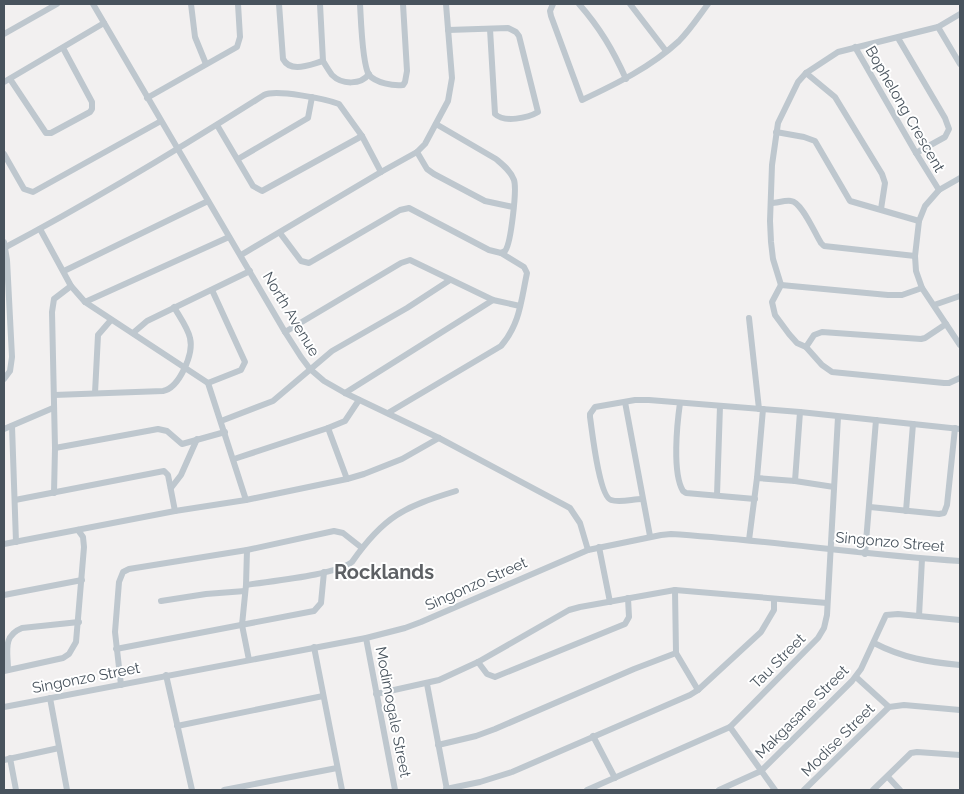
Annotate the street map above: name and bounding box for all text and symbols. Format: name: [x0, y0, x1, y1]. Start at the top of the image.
street label: Bophelong Crescent: [862, 43, 948, 175]
street label: North Avenue: [259, 268, 323, 360]
street label: Singonzo Street: [835, 528, 945, 556]
street label: Singonzo Street: [422, 553, 530, 615]
district label: Rocklands: [334, 560, 434, 584]
street label: Tau Street: [747, 630, 809, 692]
street label: Modimogale Street: [371, 645, 415, 779]
street label: Singonzo Street: [30, 659, 142, 697]
street label: Makgasane Street: [752, 662, 852, 762]
street label: Modise Street: [798, 700, 878, 780]

